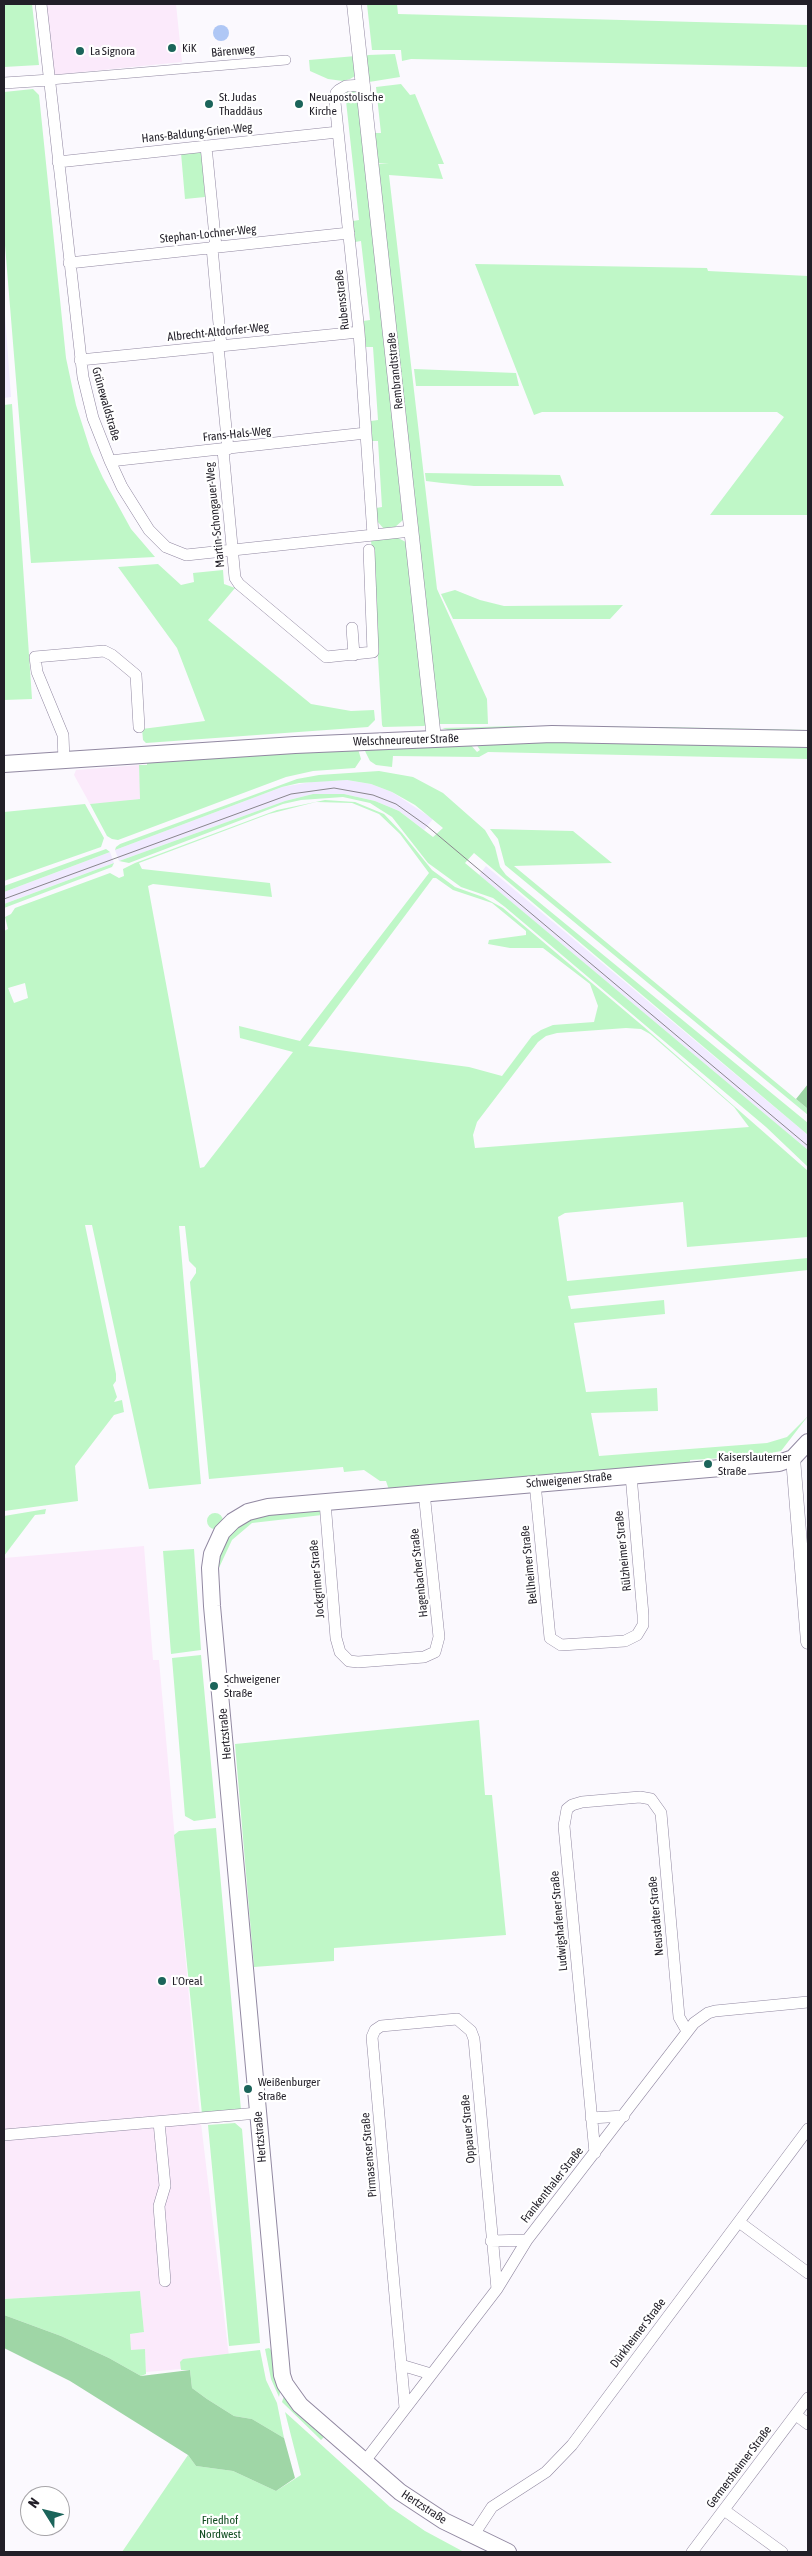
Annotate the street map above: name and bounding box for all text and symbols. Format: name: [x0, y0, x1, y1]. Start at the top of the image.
place label: KiK: [182, 41, 197, 55]
marker: KiK: [166, 42, 178, 54]
street label: Bärenweg: [211, 42, 255, 60]
place label: La Signora: [90, 44, 135, 58]
marker: La Signora: [74, 45, 86, 57]
place label: St. Judas Thaddäus: [219, 90, 262, 118]
place label: Neuapostolische Kirche: [309, 90, 383, 118]
marker: St. Judas Thaddäus: [203, 98, 215, 110]
marker: Neuapostolische Kirche: [293, 98, 305, 110]
street label: Hans-Baldung-Grien-Weg: [141, 120, 253, 146]
street label: Stephan-Lochner-Weg: [159, 222, 257, 246]
street label: Rubensstraße: [332, 269, 352, 331]
street label: Albrecht-Altdorfer-Weg: [167, 320, 269, 344]
street label: Rembrandtstraße: [384, 332, 406, 410]
street label: Grünewaldstraße: [89, 366, 123, 442]
street label: Frans-Hals-Weg: [202, 423, 272, 445]
street label: Martin-Schongauer-Weg: [202, 462, 228, 568]
street label: Welschneureuter Straße: [353, 731, 459, 749]
place label: Kaiserslauterner Straße: [718, 1450, 791, 1478]
marker: Kaiserslauterner Straße: [702, 1458, 714, 1470]
street label: Schweigener Straße: [526, 1469, 612, 1491]
street label: Rülzheimer Straße: [612, 1510, 634, 1592]
street label: Bellheimer Straße: [518, 1525, 540, 1605]
street label: Hagenbacher Straße: [407, 1528, 431, 1618]
street label: Jockgrimer Straße: [306, 1539, 328, 1619]
place label: Schweigener Straße: [224, 1672, 280, 1700]
marker: Schweigener Straße: [208, 1680, 220, 1692]
street label: Hertzstraße: [216, 1708, 234, 1760]
street label: Ludwigshafener Straße: [547, 1870, 571, 1972]
street label: Neustadter Straße: [645, 1876, 667, 1956]
place label: L'Oreal: [172, 1974, 203, 1988]
marker: L'Oreal: [156, 1975, 168, 1987]
place label: Weißenburger Straße: [258, 2075, 320, 2103]
marker: Weißenburger Straße: [242, 2083, 254, 2095]
street label: Oppauer Straße: [458, 2094, 478, 2164]
street label: Hertzstraße: [251, 2111, 269, 2163]
street label: Pirmasenser Straße: [358, 2112, 380, 2198]
street label: Frankenthaler Straße: [518, 2144, 586, 2226]
street label: Dürkheimer Straße: [607, 2295, 669, 2371]
street label: Germersheimer Straße: [703, 2423, 775, 2511]
north arrow: [20, 2486, 70, 2536]
street label: Hertzstraße: [399, 2487, 449, 2527]
text: N: [25, 2495, 43, 2511]
park label: Friedhof Nordwest: [199, 2513, 241, 2541]

